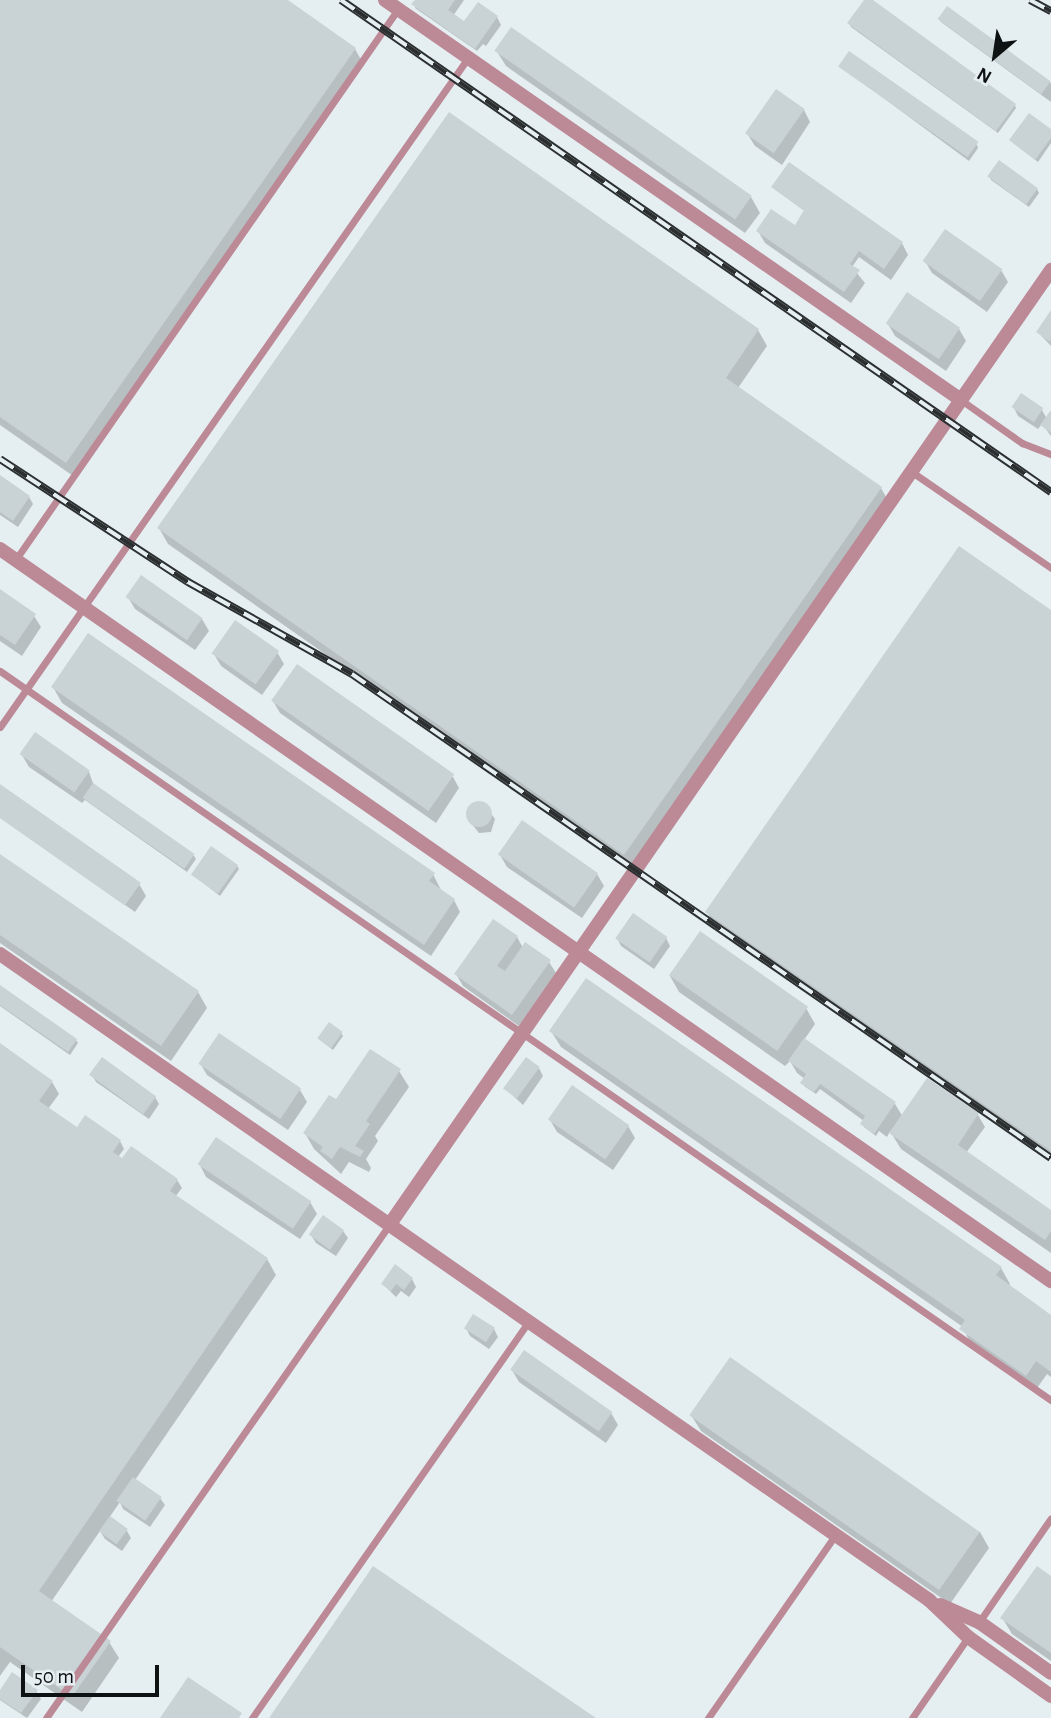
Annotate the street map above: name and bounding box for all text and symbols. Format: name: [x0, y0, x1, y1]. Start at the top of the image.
north arrow: [960, 21, 1030, 91]
text: N: [974, 63, 995, 86]
scale bar: [24, 1652, 163, 1696]
text: 50 m: [34, 1666, 74, 1687]

